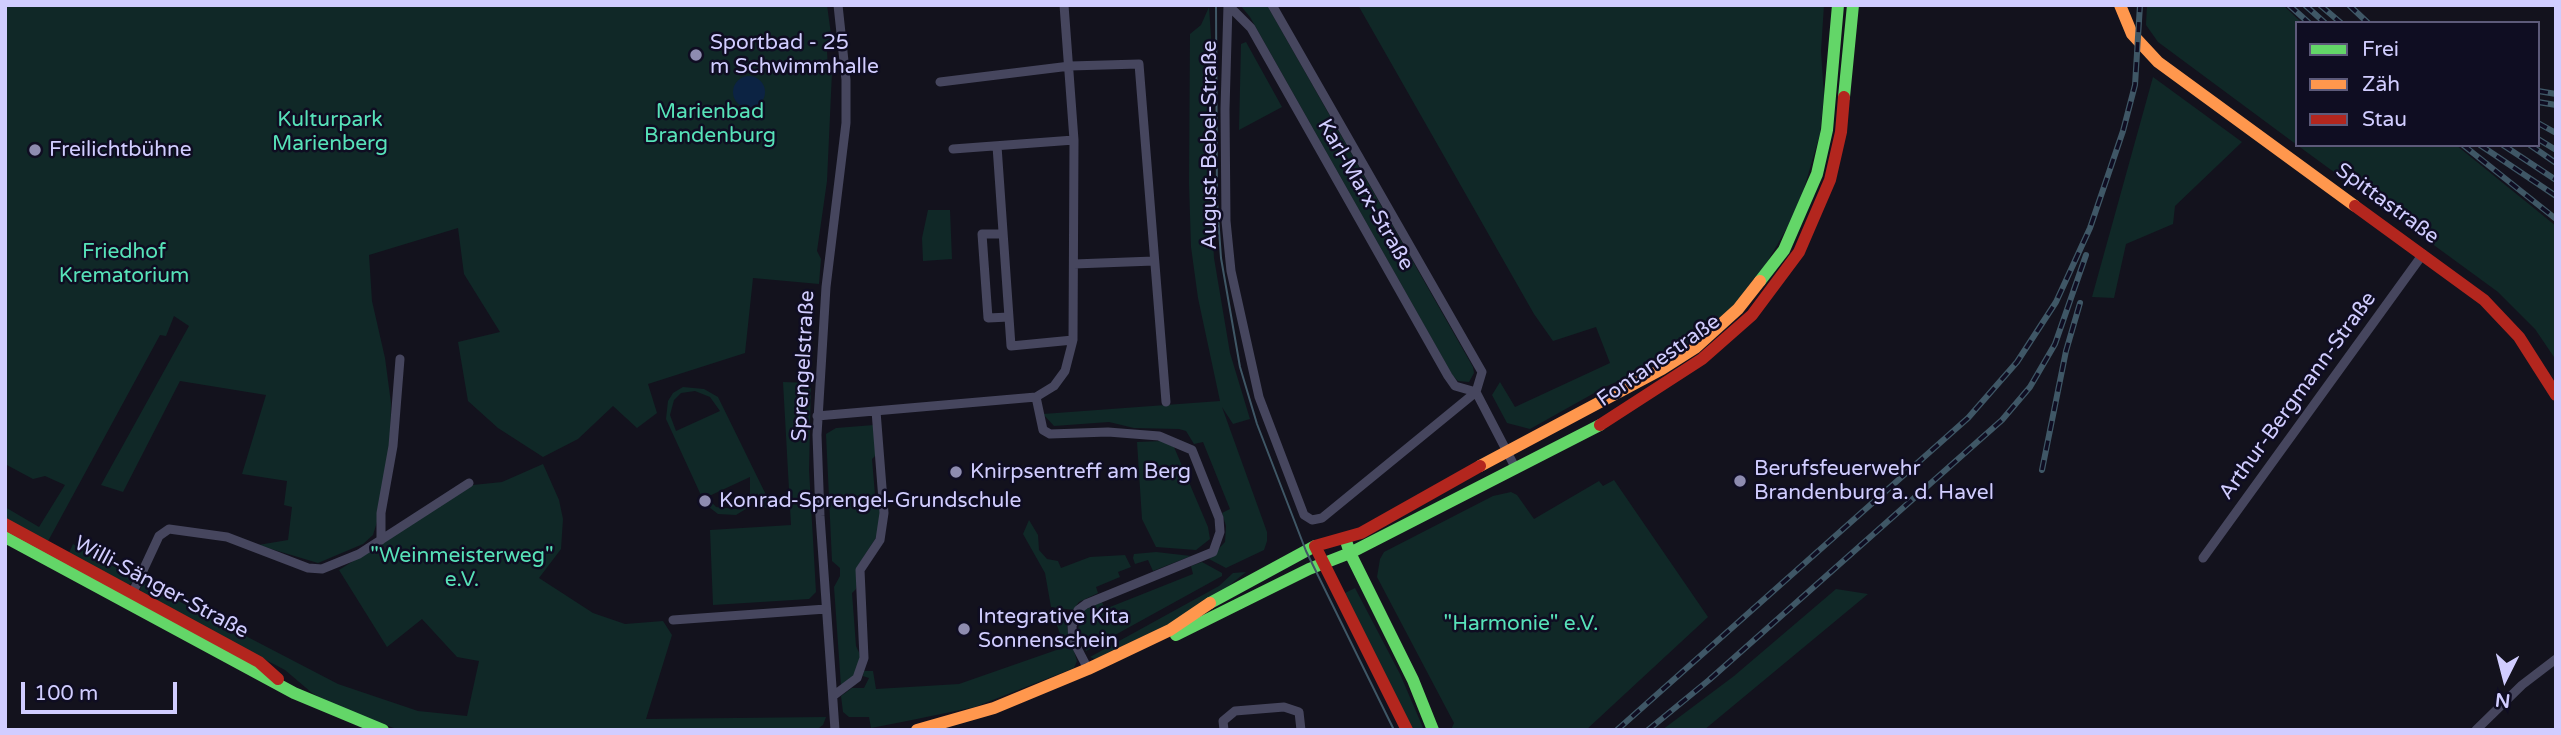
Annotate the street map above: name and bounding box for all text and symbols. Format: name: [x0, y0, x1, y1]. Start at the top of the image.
legend: [2295, 21, 2540, 147]
place label: Sportbad - 25 m Schwimmhalle: [710, 30, 879, 80]
text: Frei: [2362, 37, 2399, 62]
street label: August-Bebel-Straße: [1197, 40, 1223, 250]
marker: Sportbad - 25 m Schwimmhalle: [688, 47, 704, 63]
text: Zäh: [2362, 72, 2400, 97]
park label: Marienbad Brandenburg: [644, 99, 776, 149]
park label: Kulturpark Marienberg: [272, 107, 388, 157]
text: Stau: [2362, 107, 2407, 132]
street label: Karl-Marx-Straße: [1311, 115, 1419, 275]
place label: Freilichtbühne: [49, 137, 192, 163]
marker: Freilichtbühne: [27, 142, 43, 158]
street label: Spittastraße: [2330, 158, 2444, 250]
park label: Friedhof Krematorium: [59, 239, 189, 289]
street label: Arthur-Bergmann-Straße: [2214, 287, 2382, 505]
street label: Sprengelstraße: [787, 290, 821, 442]
street label: Fontanestraße: [1593, 309, 1725, 413]
place label: Berufsfeuerwehr Brandenburg a. d. Havel: [1754, 456, 1994, 506]
place label: Knirpsentreff am Berg: [970, 459, 1191, 485]
marker: Knirpsentreff am Berg: [948, 464, 964, 480]
marker: Berufsfeuerwehr Brandenburg a. d. Havel: [1732, 473, 1748, 489]
place label: Konrad-Sprengel-Grundschule: [719, 488, 1021, 514]
marker: Konrad-Sprengel-Grundschule: [697, 493, 713, 509]
street label: Willi-Sänger-Straße: [69, 531, 253, 645]
park label: "Weinmeisterweg" e.V.: [370, 543, 554, 593]
place label: Integrative Kita Sonnenschein: [978, 604, 1130, 654]
park label: "Harmonie" e.V.: [1443, 611, 1599, 637]
marker: Integrative Kita Sonnenschein: [956, 621, 972, 637]
north arrow: [2470, 644, 2540, 714]
scale bar: [24, 668, 180, 712]
text: 100 m: [34, 681, 98, 706]
text: N: [2494, 688, 2512, 712]

